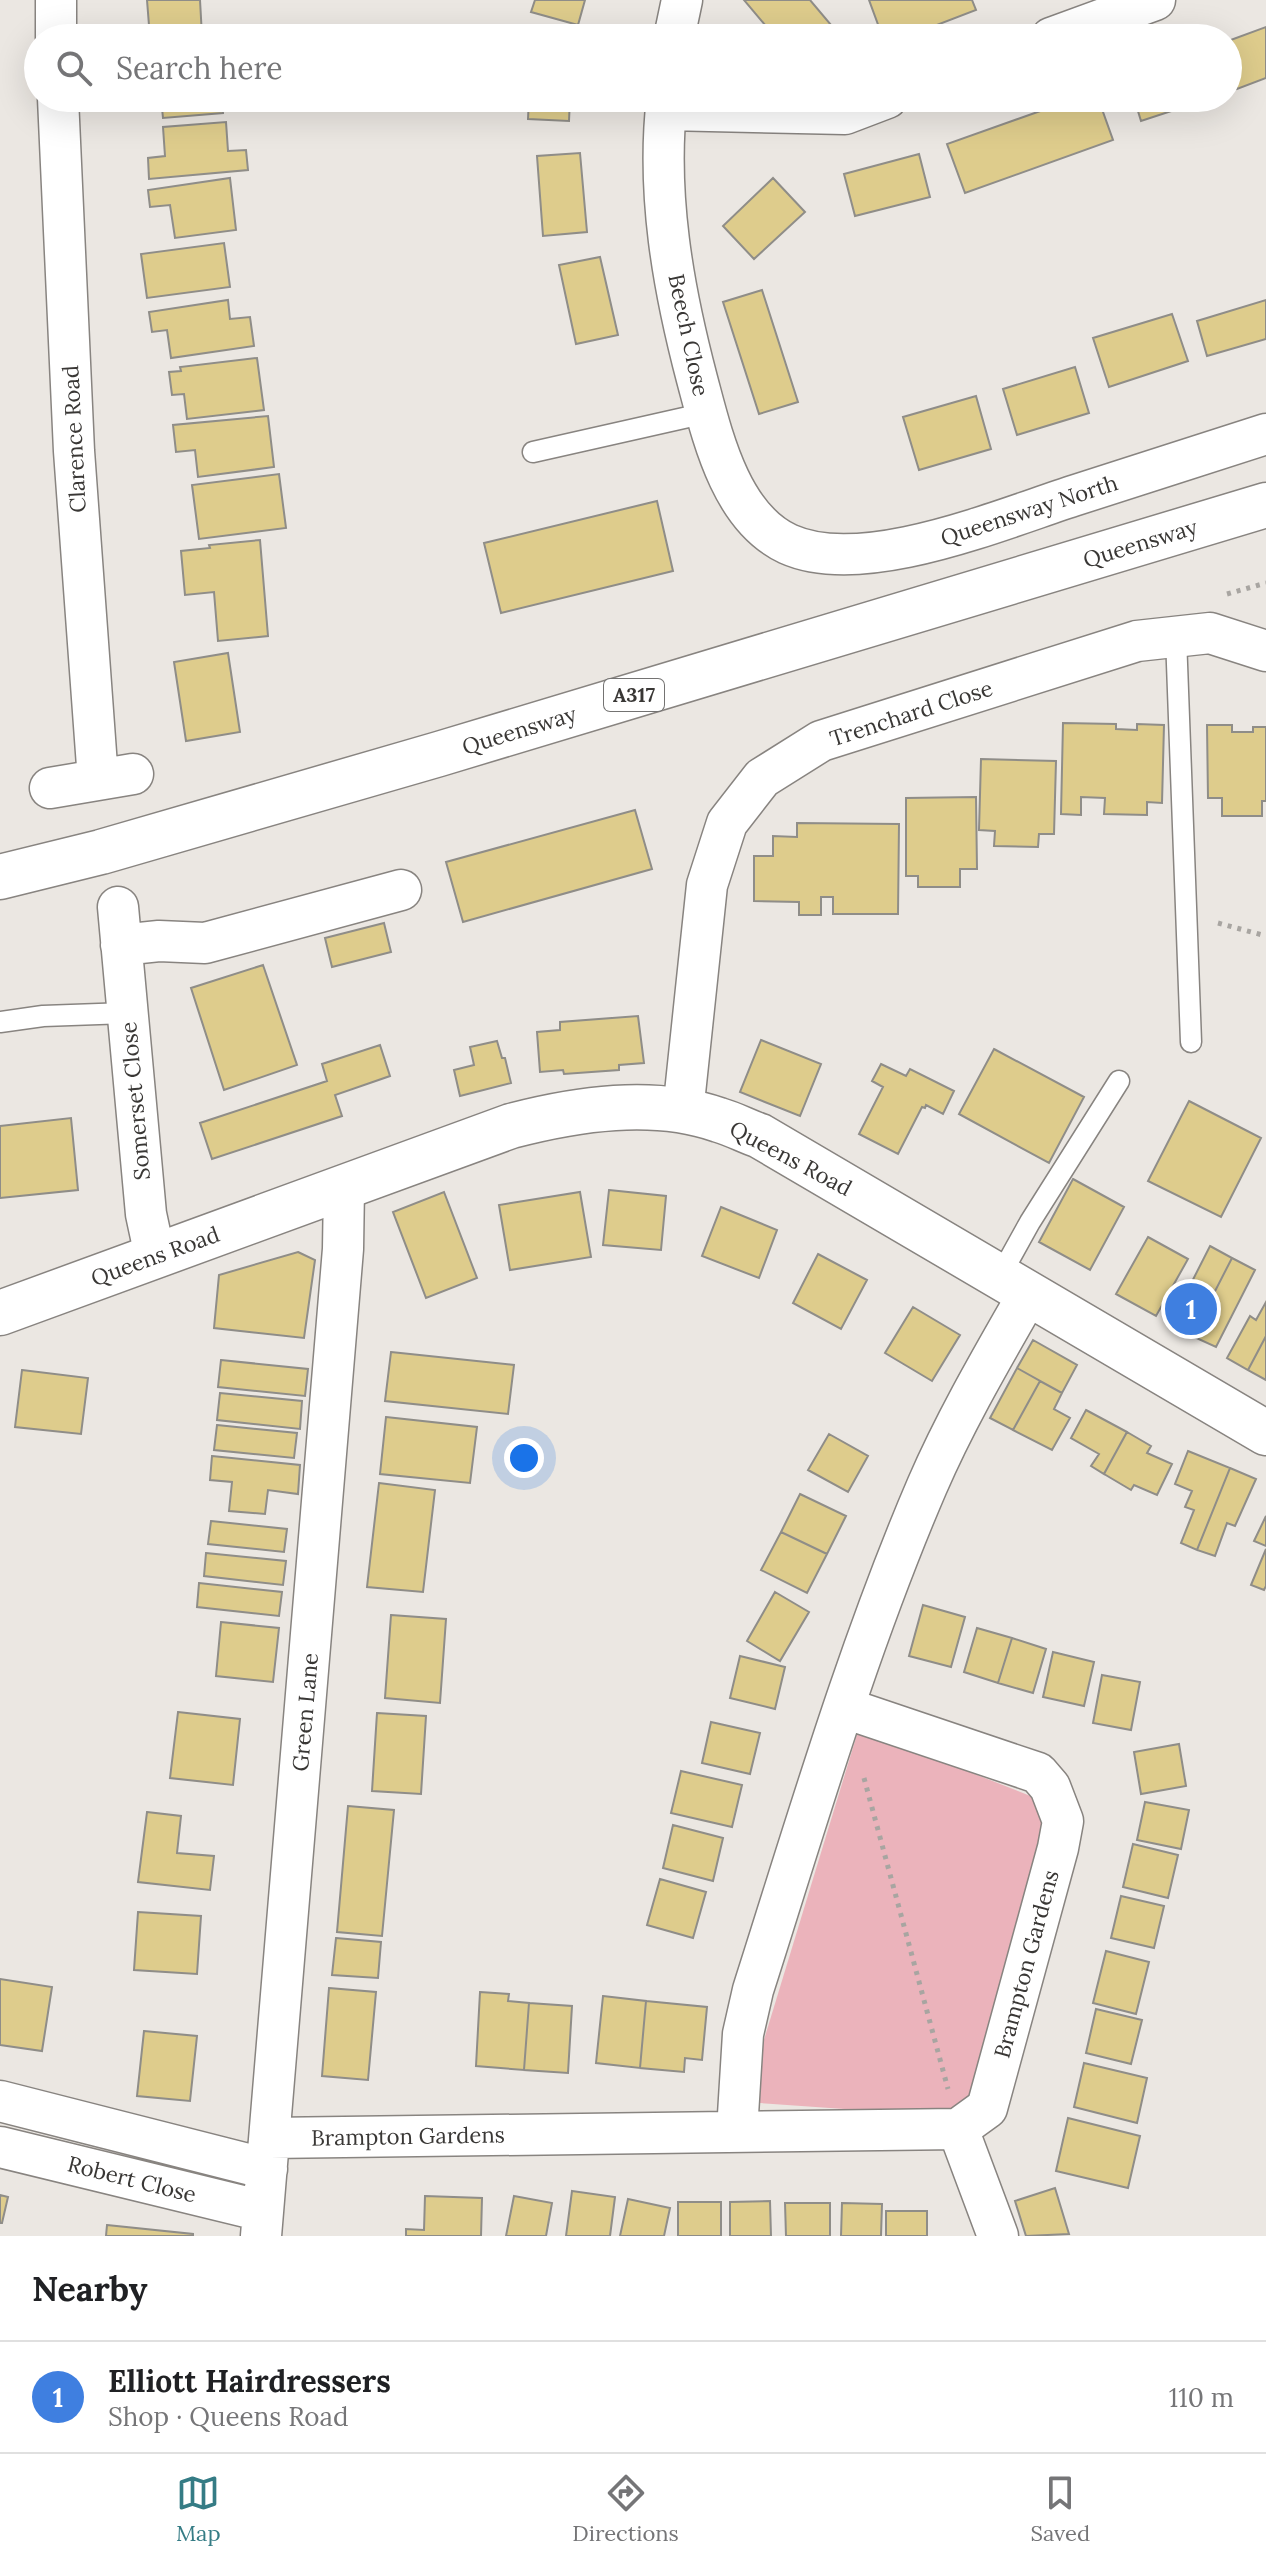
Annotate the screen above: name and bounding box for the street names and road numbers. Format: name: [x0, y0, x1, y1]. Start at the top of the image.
street label: Beech Close: [662, 271, 716, 399]
street label: Clarence Road: [56, 365, 92, 513]
street label: Queensway North: [937, 468, 1121, 552]
street label: Queensway: [1079, 512, 1201, 574]
street label: Trenchard Close: [826, 674, 996, 752]
road number: A317: [604, 679, 664, 711]
street label: Queensway: [458, 699, 580, 761]
street label: Somerset Close: [114, 1020, 156, 1181]
street label: Queens Road: [725, 1114, 857, 1202]
street label: Queens Road: [87, 1220, 223, 1292]
street label: Green Lane: [286, 1652, 324, 1772]
street label: Brampton Gardens: [987, 1867, 1065, 2061]
street label: Brampton Gardens: [311, 2120, 505, 2152]
street label: Robert Close: [65, 2149, 199, 2209]

